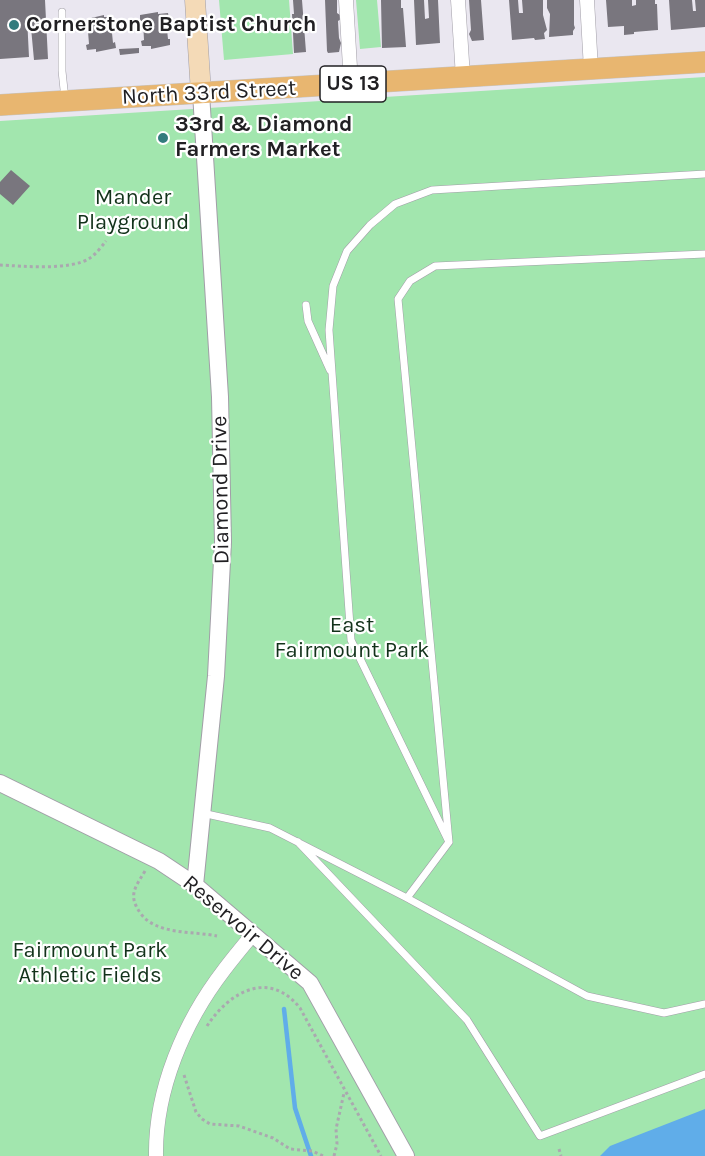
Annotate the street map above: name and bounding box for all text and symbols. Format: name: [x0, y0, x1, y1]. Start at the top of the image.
place label: Cornerstone Baptist Church: [26, 12, 316, 38]
marker: Cornerstone Baptist Church: [7, 18, 21, 32]
road number: US 13: [320, 66, 386, 102]
street label: North 33rd Street: [121, 75, 297, 111]
place label: 33rd & Diamond Farmers Market: [175, 112, 353, 164]
marker: 33rd & Diamond Farmers Market: [156, 131, 170, 145]
park label: Mander Playground: [77, 185, 189, 236]
street label: Diamond Drive: [207, 415, 235, 565]
park label: East Fairmount Park: [275, 613, 429, 664]
street label: Reservoir Drive: [177, 870, 309, 986]
park label: Fairmount Park Athletic Fields: [13, 938, 167, 990]

